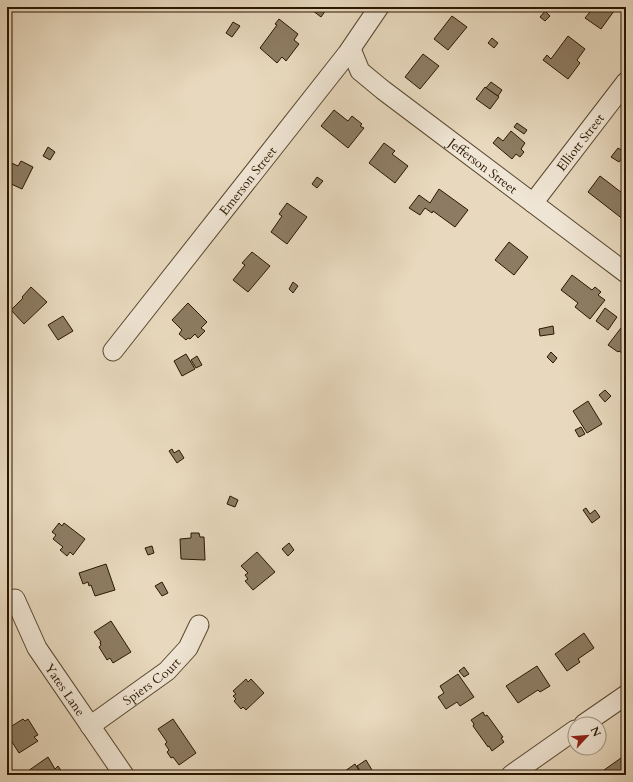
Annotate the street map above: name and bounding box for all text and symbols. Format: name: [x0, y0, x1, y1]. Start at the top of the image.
street label: Elliott Street: [553, 110, 609, 175]
street label: Jefferson Street: [443, 133, 521, 198]
street label: Emerson Street: [215, 143, 281, 219]
street label: Spiers Court: [119, 654, 185, 710]
street label: Yates Lane: [40, 660, 89, 720]
north arrow: [567, 716, 607, 756]
text: N: [587, 724, 605, 740]

